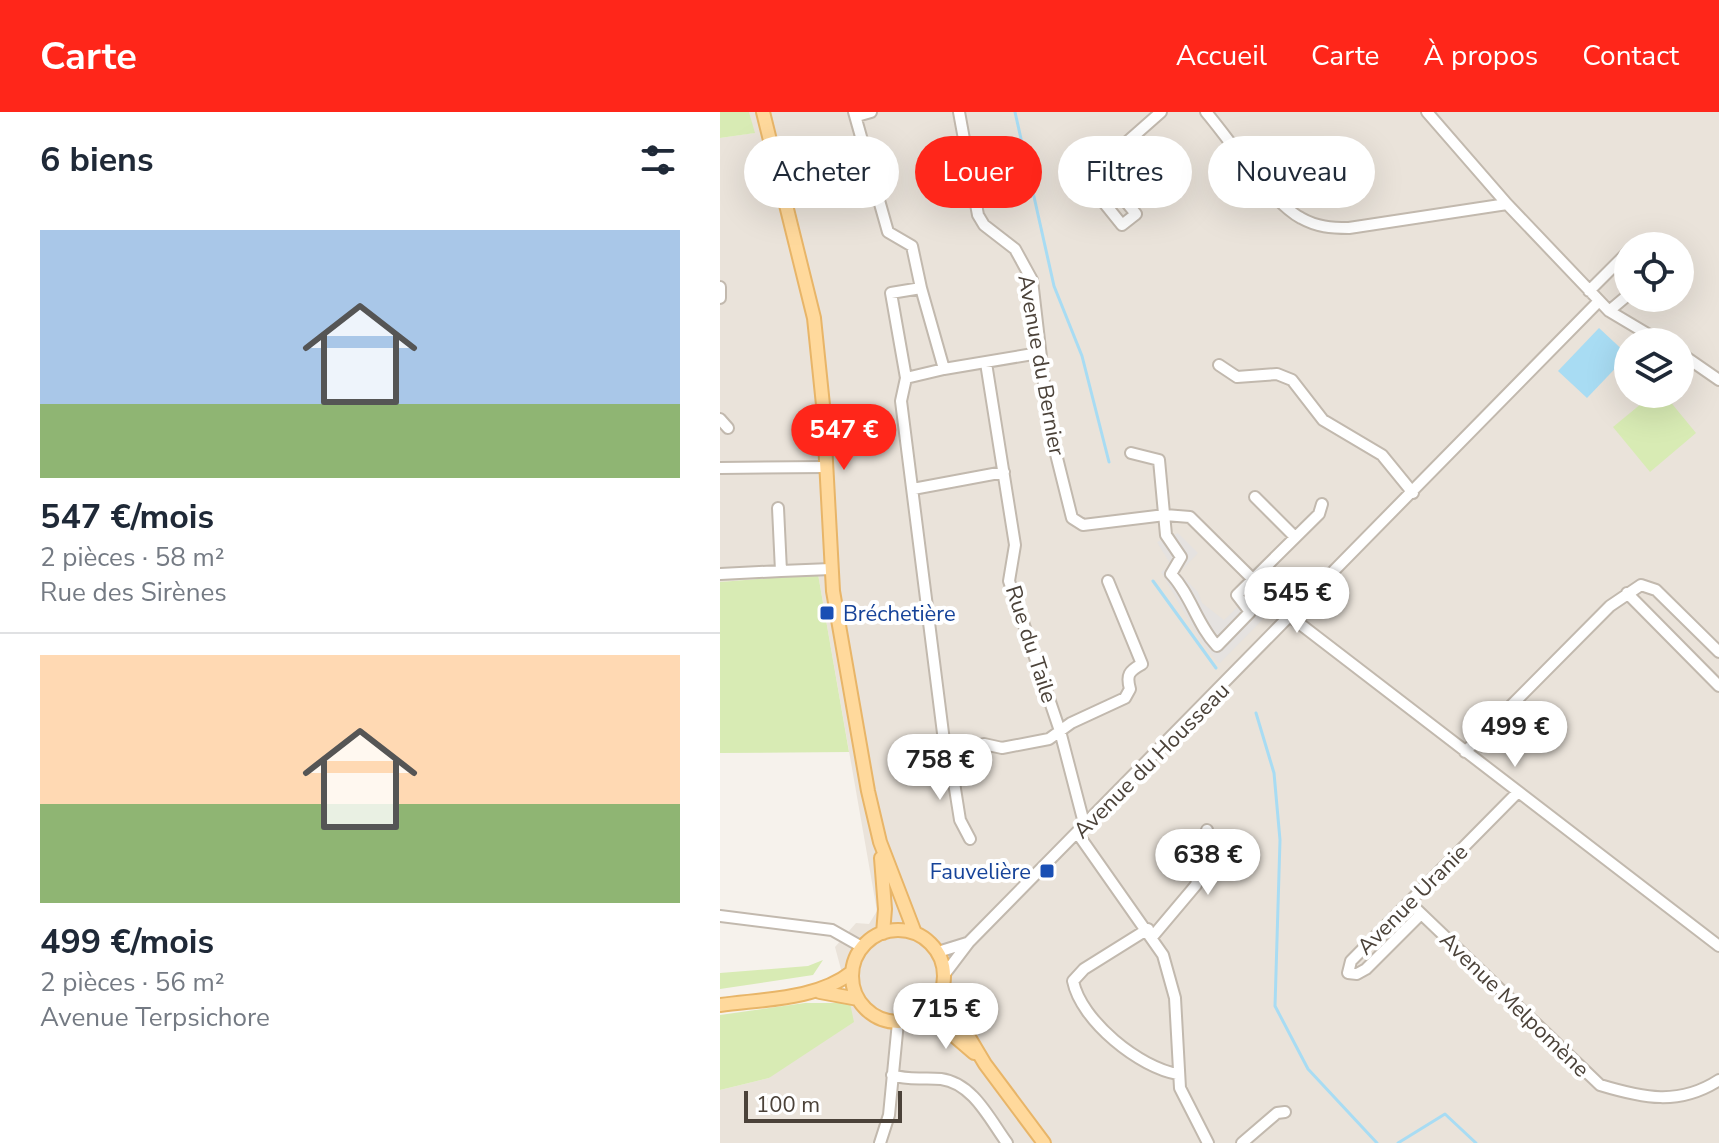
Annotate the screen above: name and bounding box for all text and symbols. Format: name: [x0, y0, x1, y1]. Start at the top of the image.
text: Carte: [40, 31, 137, 82]
text: Accueil: [1176, 37, 1267, 75]
text: Carte: [1311, 37, 1380, 75]
text: À propos: [1424, 37, 1538, 75]
text: Contact: [1582, 37, 1679, 75]
chip: Acheter: [744, 136, 899, 208]
chip: Louer: [915, 136, 1042, 208]
chip: Filtres: [1058, 136, 1192, 208]
chip: Nouveau: [1208, 136, 1375, 208]
text: 6 biens: [40, 137, 154, 183]
icon: filters: [636, 138, 680, 182]
map controls: [1614, 232, 1694, 408]
button: locate: [1614, 232, 1694, 312]
street label: Avenue du Bernier: [1010, 272, 1072, 458]
icon: home: [288, 282, 432, 426]
button: layers: [1614, 328, 1694, 408]
pin: 547 €: [788, 404, 900, 472]
text: 547 €: [809, 412, 879, 447]
text: 547 €/mois: [40, 494, 214, 540]
text: 2 pièces · 58 m²: [40, 540, 225, 575]
pin: 545 €: [1241, 567, 1353, 635]
text: Rue des Sirènes: [40, 575, 227, 610]
text: 545 €: [1262, 575, 1332, 610]
street label: Rue du Taile: [998, 582, 1064, 707]
place label: Bréchetière: [843, 599, 956, 629]
marker: Bréchetière: [818, 604, 836, 622]
street label: Avenue du Housseau: [1067, 676, 1236, 845]
pin: 499 €: [1459, 701, 1571, 769]
icon: home: [288, 707, 432, 851]
text: 499 €: [1480, 709, 1550, 744]
pin: 758 €: [884, 734, 996, 802]
text: 758 €: [905, 742, 975, 777]
pin: 638 €: [1152, 829, 1264, 897]
text: 638 €: [1173, 837, 1243, 872]
street label: Avenue Uranie: [1351, 838, 1475, 962]
place label: Fauvelière: [930, 857, 1031, 887]
marker: Fauvelière: [1038, 862, 1056, 880]
text: 499 €/mois: [40, 919, 214, 965]
street label: Avenue Melpomène: [1433, 925, 1596, 1084]
text: 2 pièces · 56 m²: [40, 965, 225, 1000]
pin: 715 €: [890, 983, 1002, 1051]
text: 715 €: [911, 991, 981, 1026]
text: Avenue Terpsichore: [40, 1000, 270, 1035]
scale bar: [744, 1087, 902, 1123]
text: 100 m: [756, 1090, 820, 1120]

